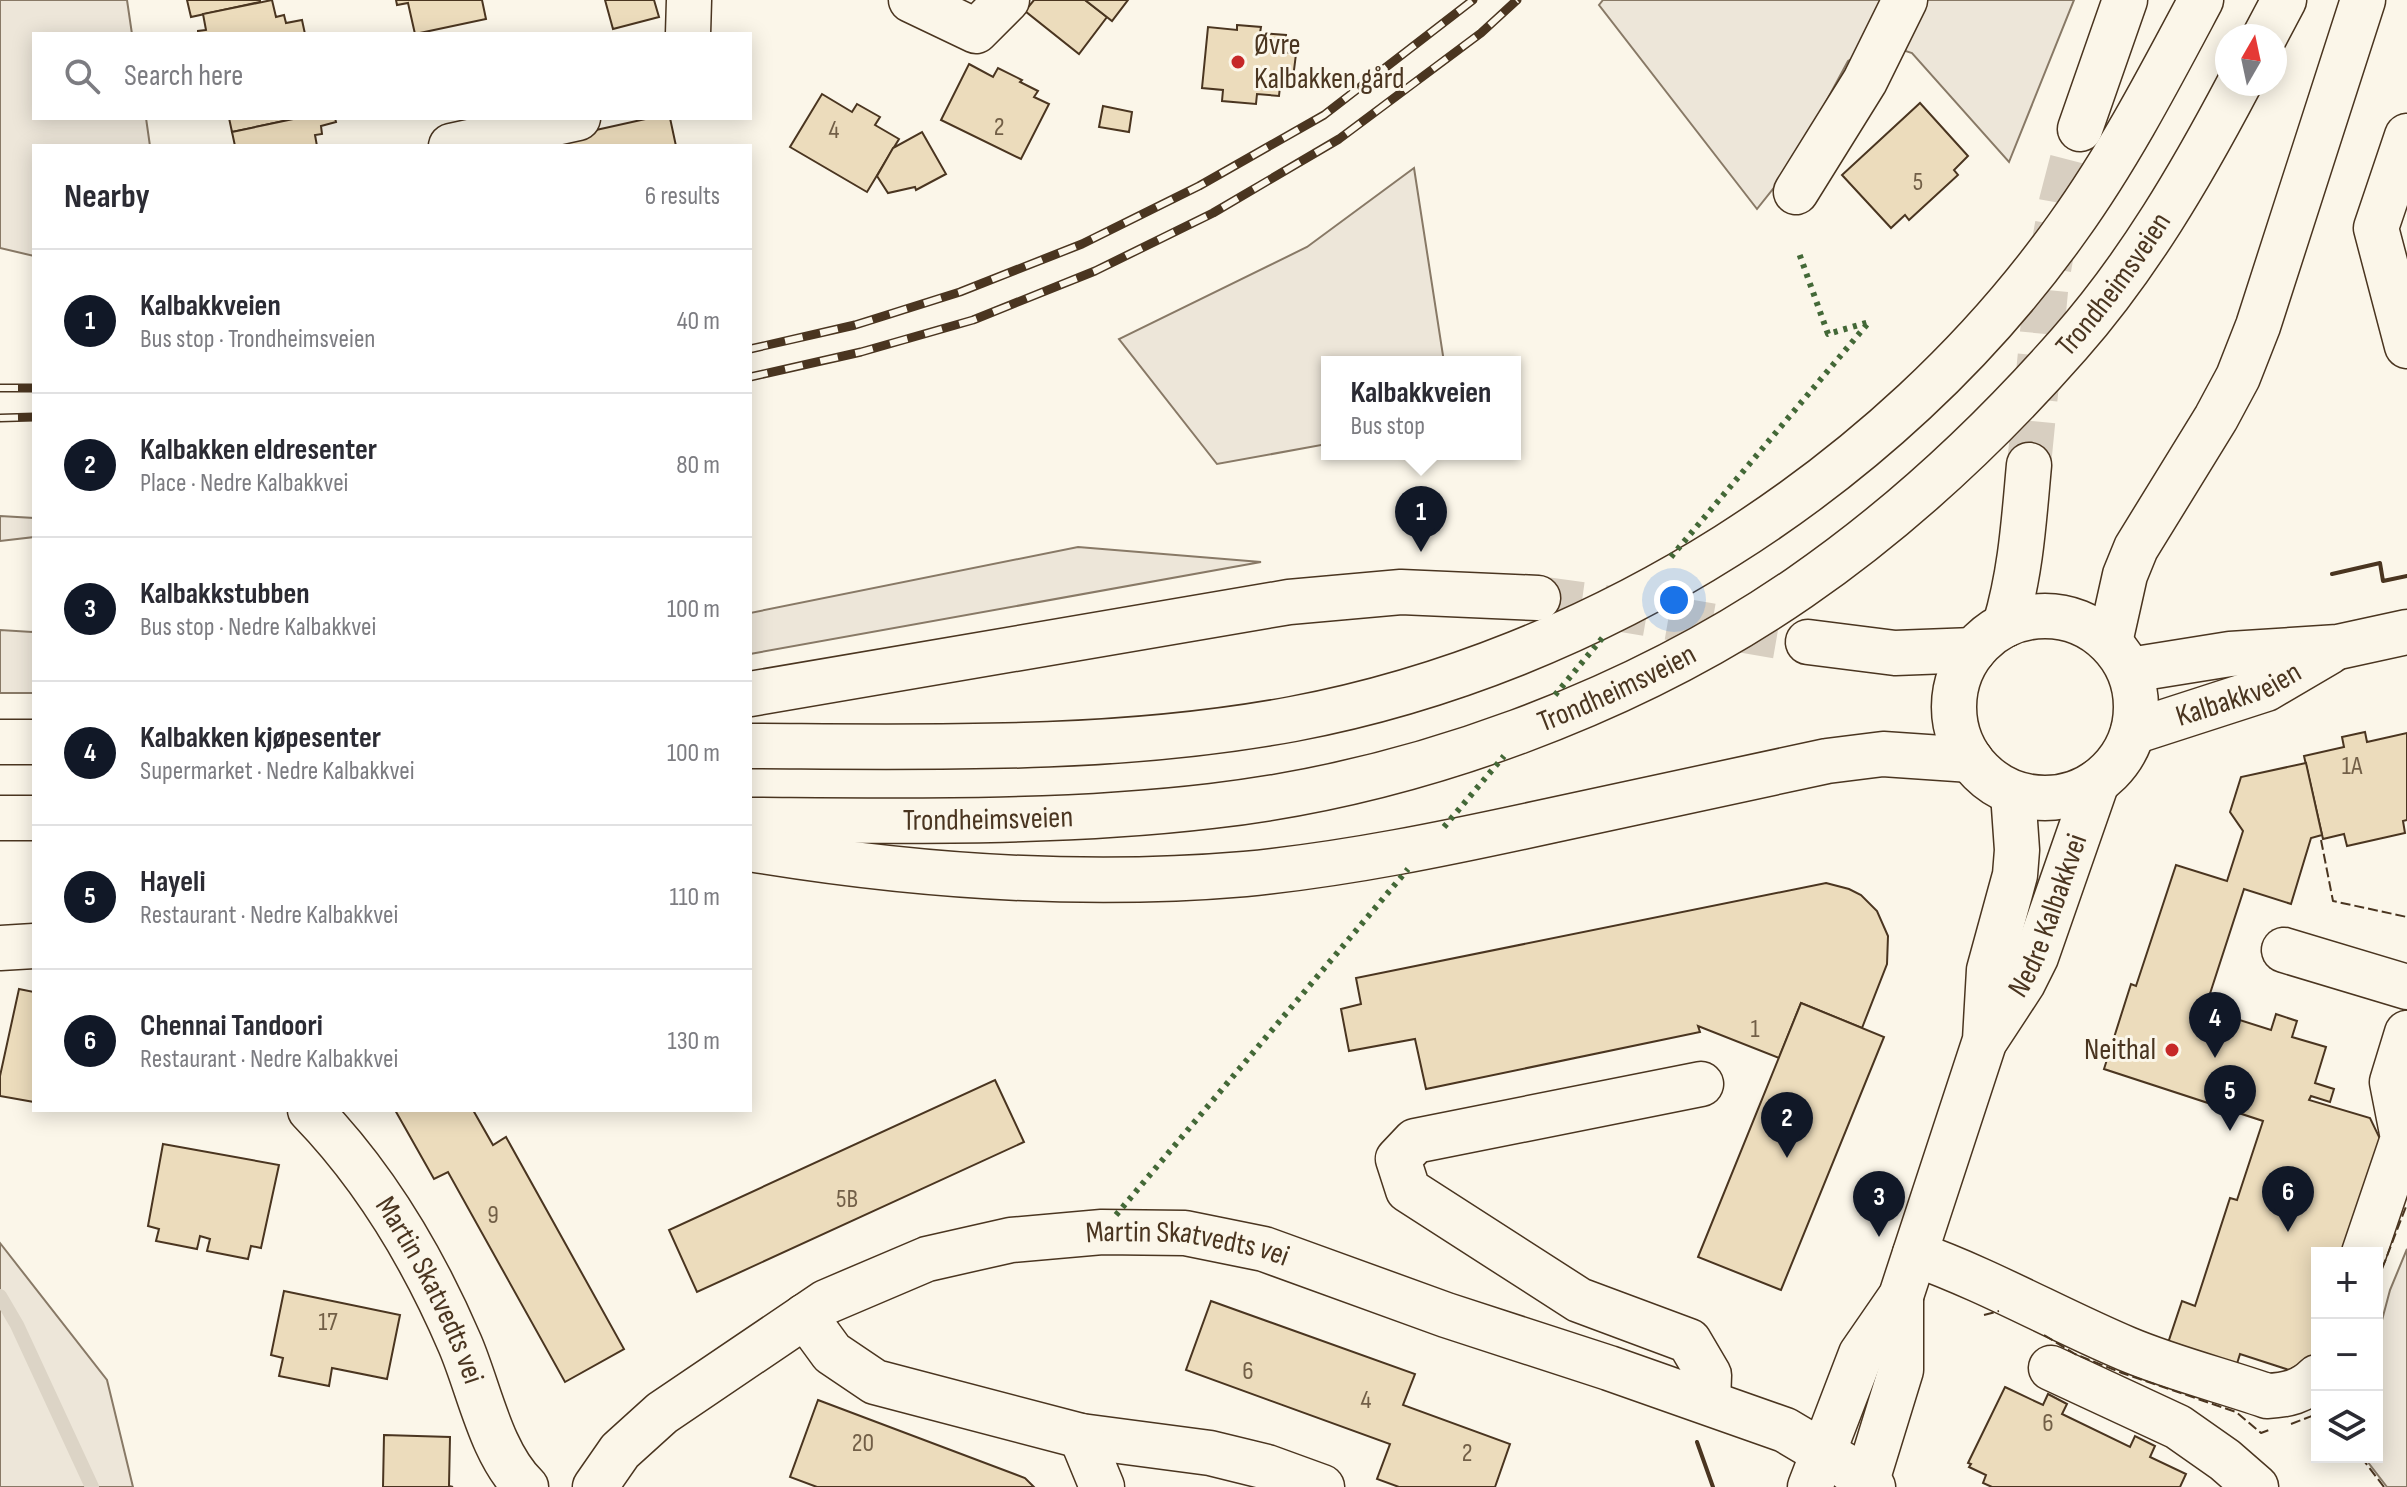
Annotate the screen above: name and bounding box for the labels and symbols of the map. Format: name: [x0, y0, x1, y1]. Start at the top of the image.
north arrow: [2215, 24, 2287, 96]
place label: Øvre Kalbakken gård: [1254, 27, 1404, 97]
marker: Øvre Kalbakken gård: [1229, 53, 1247, 71]
house number: 2: [994, 112, 1004, 143]
house number: 4: [829, 115, 840, 146]
house number: 5: [1913, 167, 1923, 198]
street label: Trondheimsveien: [2049, 206, 2179, 364]
pin: 1: [1395, 486, 1447, 552]
your location: [1654, 580, 1694, 620]
street label: Trondheimsveien: [1533, 636, 1702, 740]
street label: Kalbakkveien: [2171, 654, 2308, 735]
house number: 1A: [2342, 751, 2363, 782]
street label: Trondheimsveien: [903, 799, 1074, 839]
street label: Nedre Kalbakkvei: [2001, 829, 2095, 1004]
pin: 4: [2189, 992, 2241, 1058]
house number: 1: [1750, 1014, 1760, 1045]
place label: Neithal: [2084, 1032, 2156, 1068]
marker: Neithal: [2163, 1041, 2181, 1059]
pin: 5: [2204, 1065, 2256, 1131]
pin: 2: [1761, 1092, 1813, 1158]
pin: 6: [2262, 1166, 2314, 1232]
pin: 3: [1853, 1171, 1905, 1237]
house number: 5B: [836, 1184, 858, 1215]
street label: Martin Skatvedts vei: [367, 1190, 491, 1388]
house number: 9: [487, 1200, 499, 1231]
street label: Martin Skatvedts vei: [1084, 1214, 1294, 1275]
house number: 17: [318, 1307, 338, 1338]
house number: 6: [1242, 1356, 1254, 1387]
house number: 4: [1361, 1385, 1372, 1416]
house number: 6: [2042, 1408, 2054, 1439]
house number: 20: [852, 1428, 874, 1459]
house number: 2: [1462, 1438, 1472, 1469]

